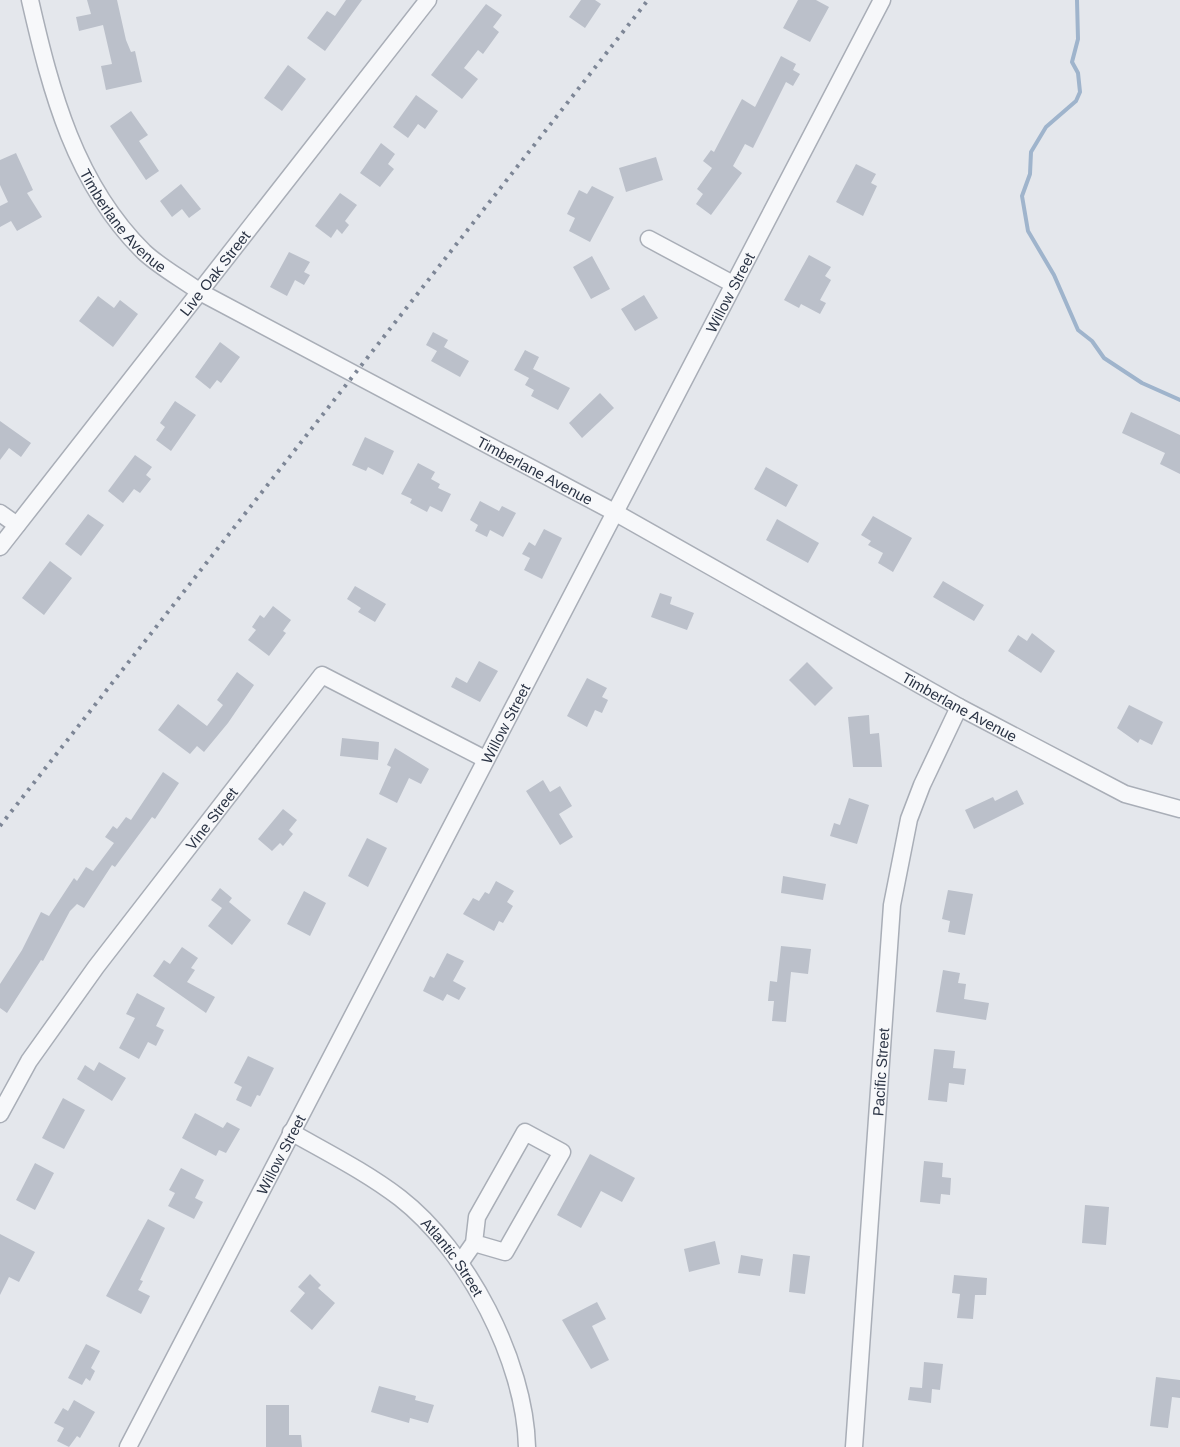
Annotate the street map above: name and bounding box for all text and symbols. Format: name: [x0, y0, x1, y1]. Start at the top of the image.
street label: Timberlane Avenue: [77, 166, 170, 275]
street label: Live Oak Street: [176, 226, 254, 319]
street label: Willow Street: [702, 249, 758, 335]
street label: Timberlane Avenue: [474, 432, 596, 508]
street label: Timberlane Avenue: [899, 668, 1020, 745]
street label: Willow Street: [477, 680, 533, 766]
street label: Vine Street: [182, 783, 241, 853]
street label: Pacific Street: [869, 1026, 892, 1117]
street label: Willow Street: [253, 1111, 309, 1197]
street label: Atlantic Street: [418, 1214, 488, 1300]

